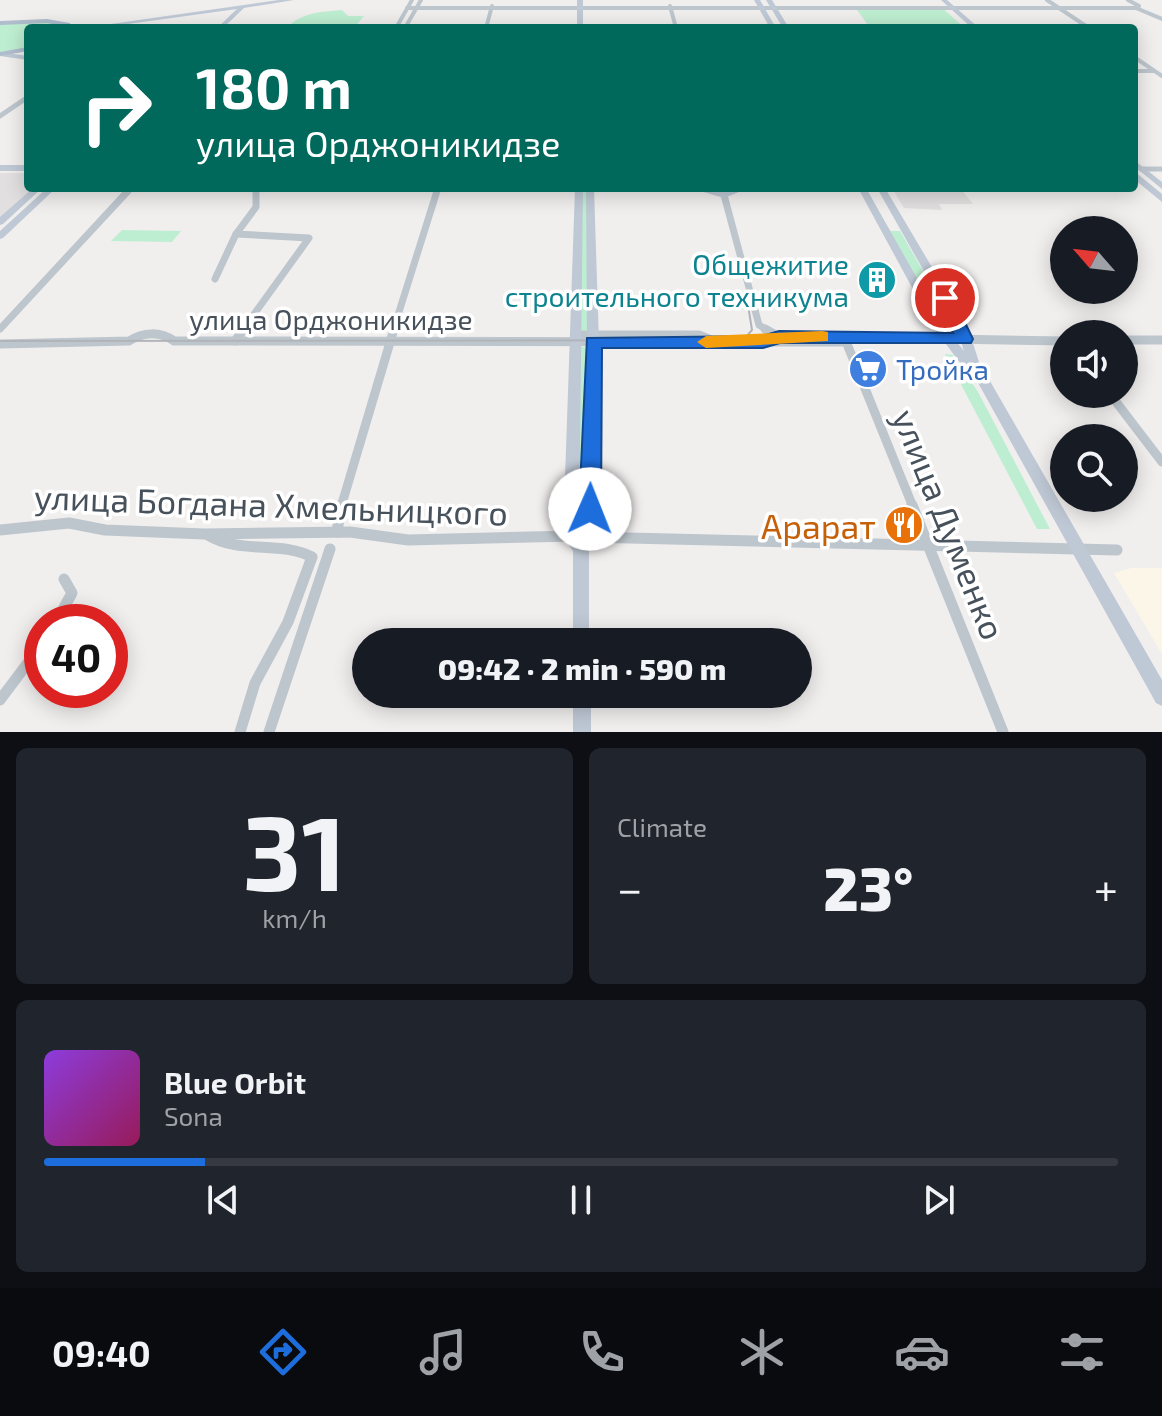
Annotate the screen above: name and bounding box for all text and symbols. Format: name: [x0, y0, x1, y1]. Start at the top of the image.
text: 180 m: [196, 53, 352, 120]
icon: right: [64, 56, 168, 160]
text: улица Орджоникидзе: [196, 121, 560, 164]
north arrow: [1050, 216, 1138, 304]
map controls: [1050, 216, 1138, 512]
place label: Общежитие строительного техникума: [505, 247, 849, 313]
building icon: Общежитие строительного техникума: [856, 259, 898, 301]
pin: [911, 264, 979, 332]
icon: arrive: [923, 276, 967, 320]
street label: улица Орджоникидзе: [189, 302, 473, 336]
button: sound: [1050, 320, 1138, 408]
supermarket icon: Тройка: [847, 348, 889, 390]
place label: Тройка: [896, 352, 989, 386]
street label: улица Думенко: [884, 403, 1015, 646]
button: search: [1050, 424, 1138, 512]
position arrow: [548, 467, 632, 551]
street label: улица Богдана Хмельницкого: [33, 475, 508, 534]
restaurant icon: Арарат: [883, 504, 925, 546]
place label: Арарат: [761, 505, 876, 546]
speed limit sign: 40: [24, 604, 128, 708]
text: 09:42 · 2 min · 590 m: [438, 650, 726, 686]
text: 31: [243, 787, 346, 912]
text: Climate: [617, 811, 707, 842]
text: 23°: [823, 851, 913, 923]
text: −: [617, 861, 643, 914]
text: +: [1094, 861, 1118, 914]
text: km/h: [262, 902, 327, 933]
text: Blue Orbit: [164, 1064, 306, 1100]
text: Sona: [164, 1100, 223, 1131]
icon: previous: [201, 1178, 245, 1222]
icon: pause: [559, 1178, 603, 1222]
icon: next: [917, 1178, 961, 1222]
icon: directions: [255, 1324, 311, 1380]
icon: music: [415, 1324, 471, 1380]
icon: phone: [574, 1324, 630, 1380]
icon: climate: [734, 1324, 790, 1380]
icon: car: [894, 1324, 950, 1380]
icon: filters: [1054, 1324, 1110, 1380]
text: 09:40: [52, 1331, 151, 1374]

